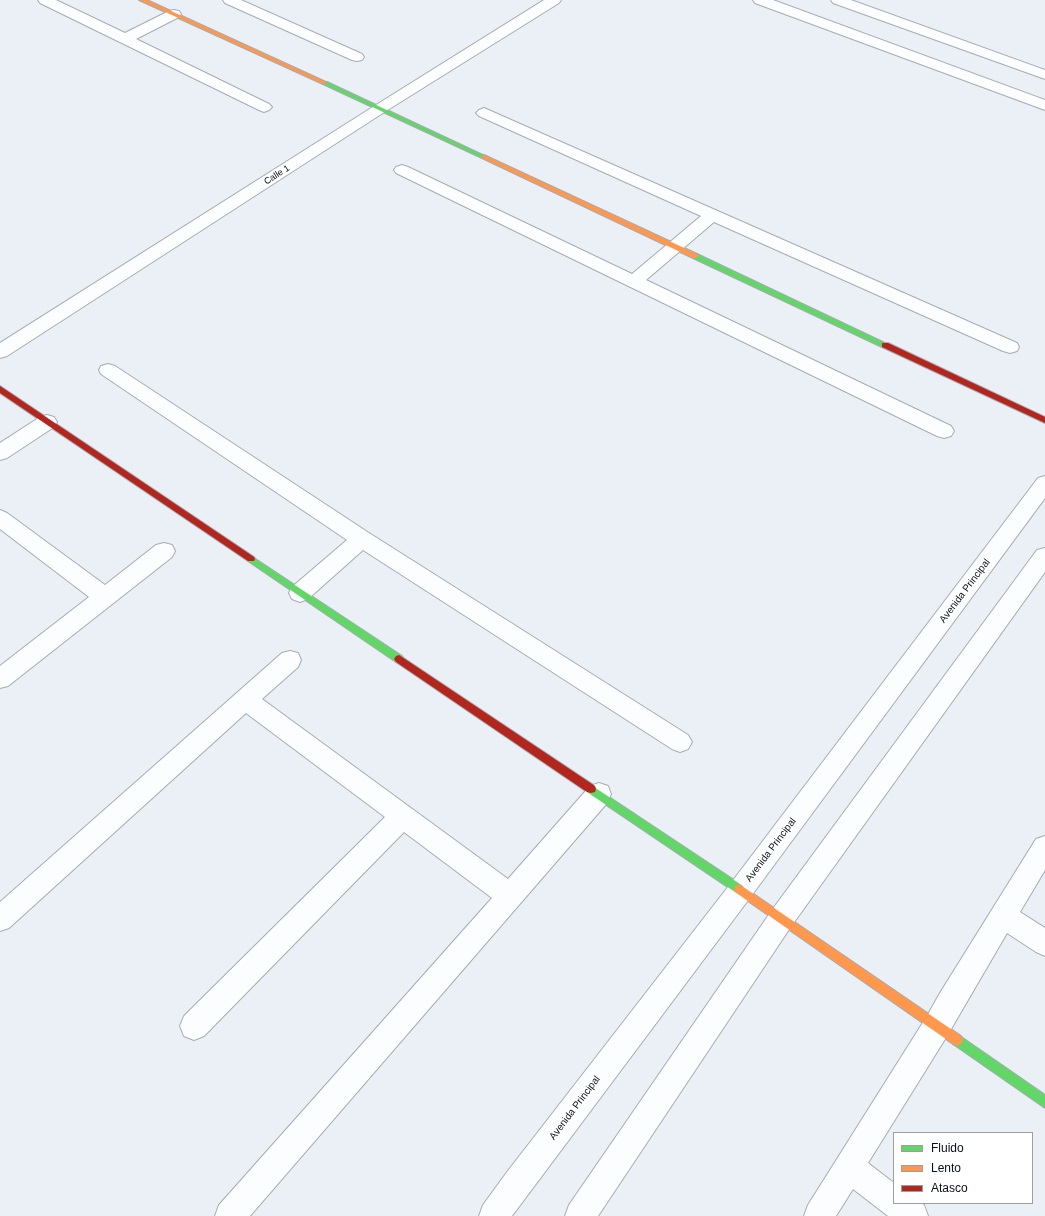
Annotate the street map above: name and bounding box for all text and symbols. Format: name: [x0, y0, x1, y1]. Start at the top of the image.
street label: Calle 1: [262, 163, 292, 187]
street label: Avenida Principal: [937, 557, 993, 625]
street label: Avenida Principal: [743, 816, 799, 884]
street label: Avenida Principal: [547, 1074, 603, 1142]
legend: [893, 1132, 1033, 1204]
text: Fluido: [931, 1141, 964, 1155]
text: Lento: [931, 1161, 961, 1175]
text: Atasco: [931, 1181, 968, 1195]

